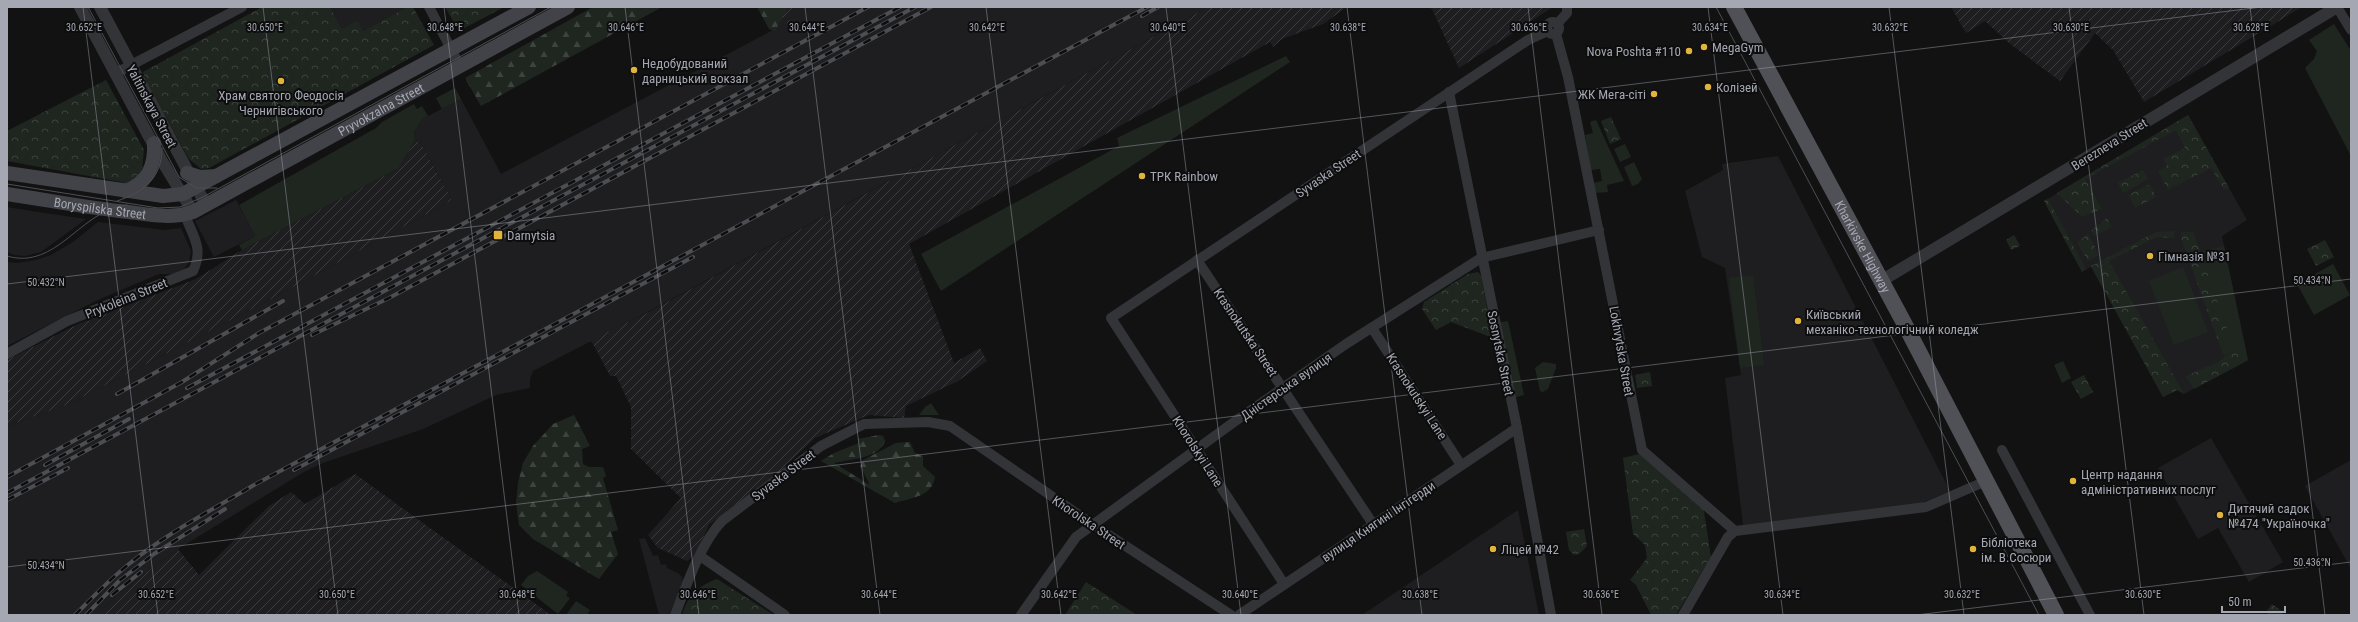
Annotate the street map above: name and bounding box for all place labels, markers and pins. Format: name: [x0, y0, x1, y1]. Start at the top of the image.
place label: MegaGym: [1712, 40, 1763, 55]
marker: MegaGym: [1699, 42, 1709, 52]
place label: Nova Poshta #110: [1587, 44, 1681, 59]
marker: Nova Poshta #110: [1684, 46, 1694, 56]
place label: Недобудований дарницький вокзал: [642, 56, 748, 86]
marker: Недобудований дарницький вокзал: [629, 65, 639, 75]
marker: Храм святого Феодосія Чернигівського: [276, 76, 286, 86]
place label: Колізей: [1716, 80, 1758, 95]
marker: Колізей: [1703, 82, 1713, 92]
place label: ЖК Мега-сіті: [1578, 87, 1646, 102]
place label: Храм святого Феодосія Чернигівського: [218, 88, 344, 118]
marker: ЖК Мега-сіті: [1649, 89, 1659, 99]
place label: ТРК Rainbow: [1150, 169, 1219, 184]
marker: ТРК Rainbow: [1137, 171, 1147, 181]
place label: Darnytsia: [507, 228, 555, 243]
marker: Darnytsia: [492, 229, 504, 241]
place label: Гімназія №31: [2158, 249, 2231, 264]
marker: Гімназія №31: [2145, 251, 2155, 261]
place label: Київський механіко-технологічний коледж: [1806, 307, 1979, 337]
marker: Київський механіко-технологічний коледж: [1793, 316, 1803, 326]
place label: Центр надання адміністративних послуг: [2081, 467, 2216, 497]
marker: Центр надання адміністративних послуг: [2068, 476, 2078, 486]
place label: Дитячий садок №474 "Україночка": [2228, 501, 2330, 531]
marker: Дитячий садок №474 "Україночка": [2215, 510, 2225, 520]
place label: Бібліотека ім. В.Сосюри: [1981, 535, 2051, 565]
place label: Ліцей №42: [1501, 542, 1559, 557]
marker: Ліцей №42: [1488, 544, 1498, 554]
marker: Бібліотека ім. В.Сосюри: [1968, 544, 1978, 554]

